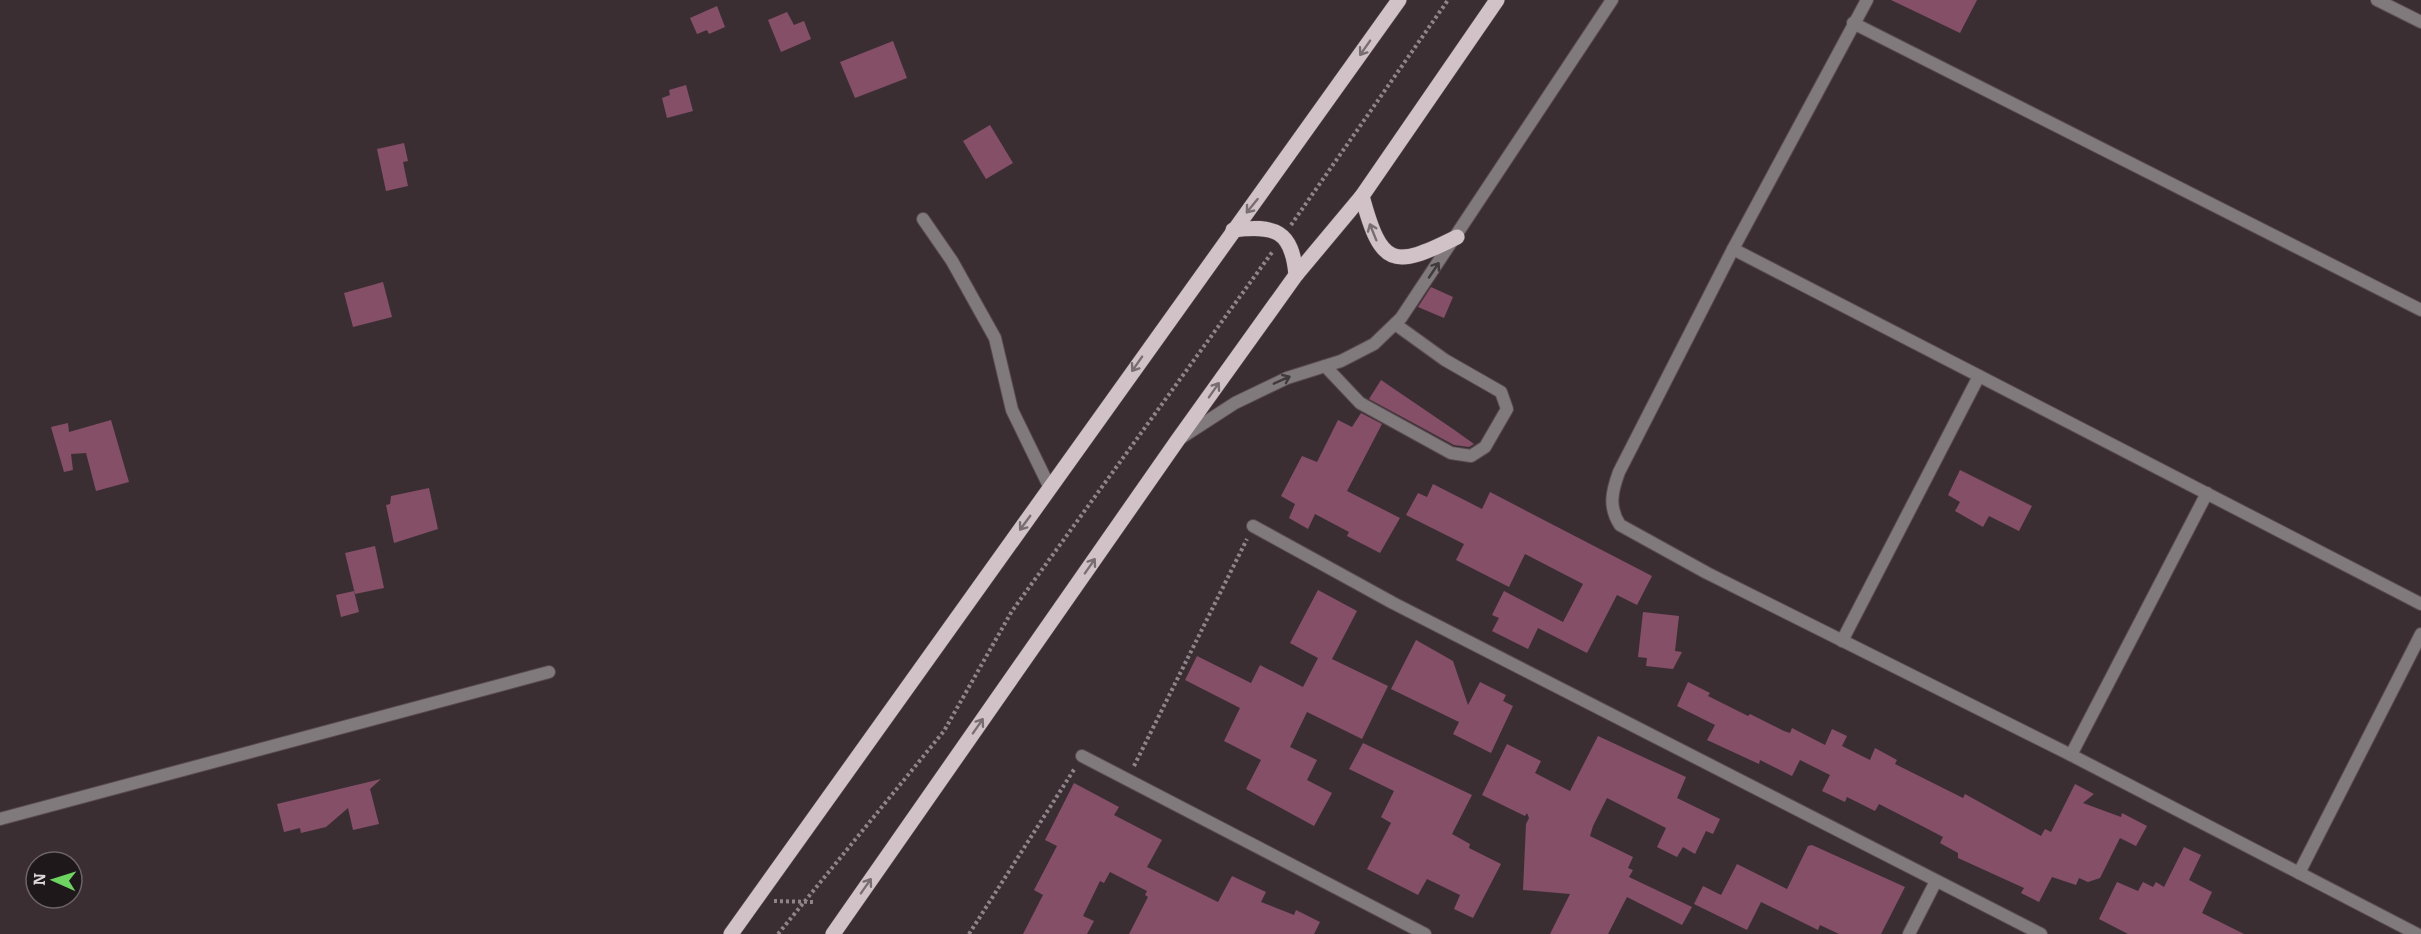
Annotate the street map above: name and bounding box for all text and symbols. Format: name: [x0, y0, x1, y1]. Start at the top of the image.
one-way arrow: [1359, 39, 1371, 55]
one-way arrow: [1245, 198, 1258, 214]
one-way arrow: [1367, 223, 1378, 241]
one-way arrow: [1428, 263, 1440, 279]
one-way arrow: [1131, 356, 1143, 372]
one-way arrow: [1272, 374, 1290, 386]
one-way arrow: [1208, 382, 1220, 398]
one-way arrow: [1018, 515, 1031, 531]
one-way arrow: [1084, 559, 1096, 575]
one-way arrow: [972, 719, 984, 735]
north arrow: [24, 850, 84, 910]
text: N: [30, 873, 49, 886]
one-way arrow: [860, 878, 872, 895]

